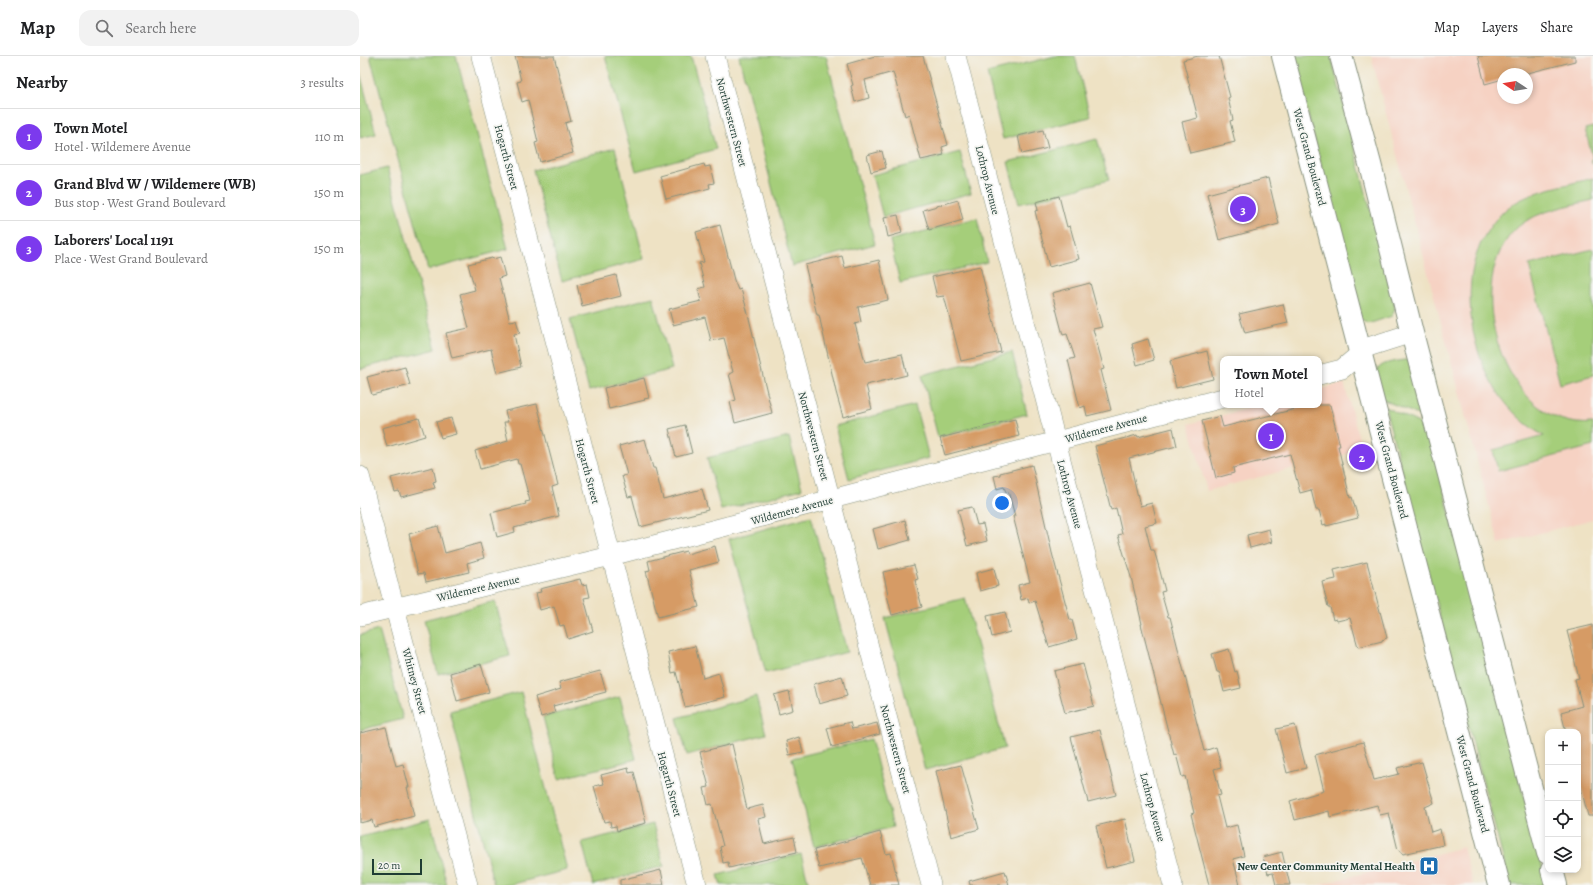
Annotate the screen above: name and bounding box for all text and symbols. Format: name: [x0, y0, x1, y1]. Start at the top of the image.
search box: [79, 10, 359, 46]
text: Map: [20, 15, 55, 41]
icon: search: [93, 17, 115, 39]
text: Search here: [125, 18, 197, 38]
text: Map: [1434, 18, 1460, 37]
text: Layers: [1482, 18, 1518, 37]
text: Share: [1540, 18, 1573, 37]
north arrow: [1497, 68, 1533, 104]
text: Nearby: [16, 71, 67, 94]
text: 3 results: [300, 74, 344, 91]
street label: Northwestern Street: [712, 76, 751, 169]
street label: West Grand Boulevard: [1289, 106, 1330, 208]
text: Town Motel: [54, 118, 127, 138]
street label: Hogarth Street: [491, 123, 523, 192]
text: 1: [27, 128, 31, 145]
text: 110 m: [315, 128, 344, 145]
text: Hotel · Wildemere Avenue: [54, 138, 191, 155]
street label: Lothrop Avenue: [972, 144, 1003, 216]
text: Grand Blvd W / Wildemere (WB): [54, 174, 256, 194]
text: 2: [26, 184, 32, 201]
text: 150 m: [314, 184, 344, 201]
text: Bus stop · West Grand Boulevard: [54, 194, 226, 211]
pin: 3: [1230, 194, 1256, 224]
text: Laborers' Local 1191: [54, 230, 174, 250]
text: 3: [26, 240, 32, 257]
text: 150 m: [314, 240, 344, 257]
text: Place · West Grand Boulevard: [54, 250, 208, 267]
popup: [1220, 356, 1322, 408]
text: Town Motel: [1234, 364, 1308, 384]
text: Hotel: [1234, 384, 1264, 401]
street label: Northwestern Street: [794, 390, 833, 483]
street label: Wildemere Avenue: [1062, 410, 1149, 447]
street label: West Grand Boulevard: [1371, 419, 1412, 521]
pin: 1: [1258, 421, 1284, 451]
street label: Hogarth Street: [572, 437, 604, 506]
pin: 2: [1349, 442, 1375, 472]
street label: Lothrop Avenue: [1053, 458, 1086, 530]
street label: Wildemere Avenue: [748, 492, 835, 529]
your location: [992, 493, 1012, 513]
street label: Wildemere Avenue: [434, 572, 521, 606]
street label: Whitney Street: [398, 645, 431, 716]
street label: Northwestern Street: [876, 703, 915, 796]
map controls: [1545, 729, 1581, 873]
button: +: [1545, 729, 1581, 765]
street label: West Grand Boulevard: [1452, 733, 1493, 835]
street label: Hogarth Street: [654, 750, 686, 819]
button: −: [1545, 765, 1581, 801]
street label: Lothrop Avenue: [1136, 771, 1169, 843]
button: locate: [1545, 801, 1581, 837]
button: layers: [1545, 837, 1581, 873]
hospital icon: New Center Community Mental Health: [1418, 855, 1440, 877]
scale bar: [372, 857, 422, 876]
text: 20 m: [378, 858, 400, 873]
place label: New Center Community Mental Health: [1237, 859, 1415, 874]

